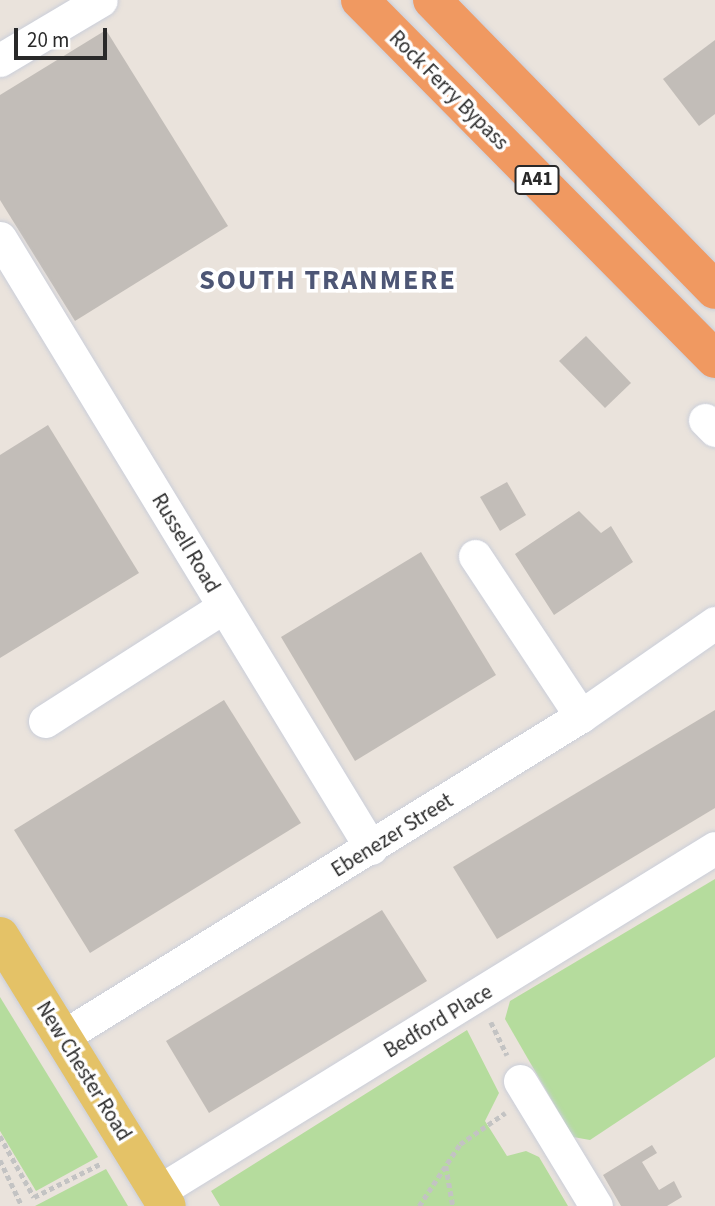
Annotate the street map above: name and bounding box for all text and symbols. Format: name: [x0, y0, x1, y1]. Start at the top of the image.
scale bar: [18, 14, 110, 58]
text: 20 m: [27, 25, 69, 55]
street label: Rock Ferry Bypass: [384, 25, 514, 155]
road number: A41: [514, 164, 560, 196]
district label: SOUTH TRANMERE: [201, 263, 455, 297]
street label: Russell Road: [147, 489, 225, 597]
street label: Ebenezer Street: [327, 788, 457, 882]
street label: Bedford Place: [379, 979, 497, 1063]
street label: New Chester Road: [31, 997, 137, 1145]

